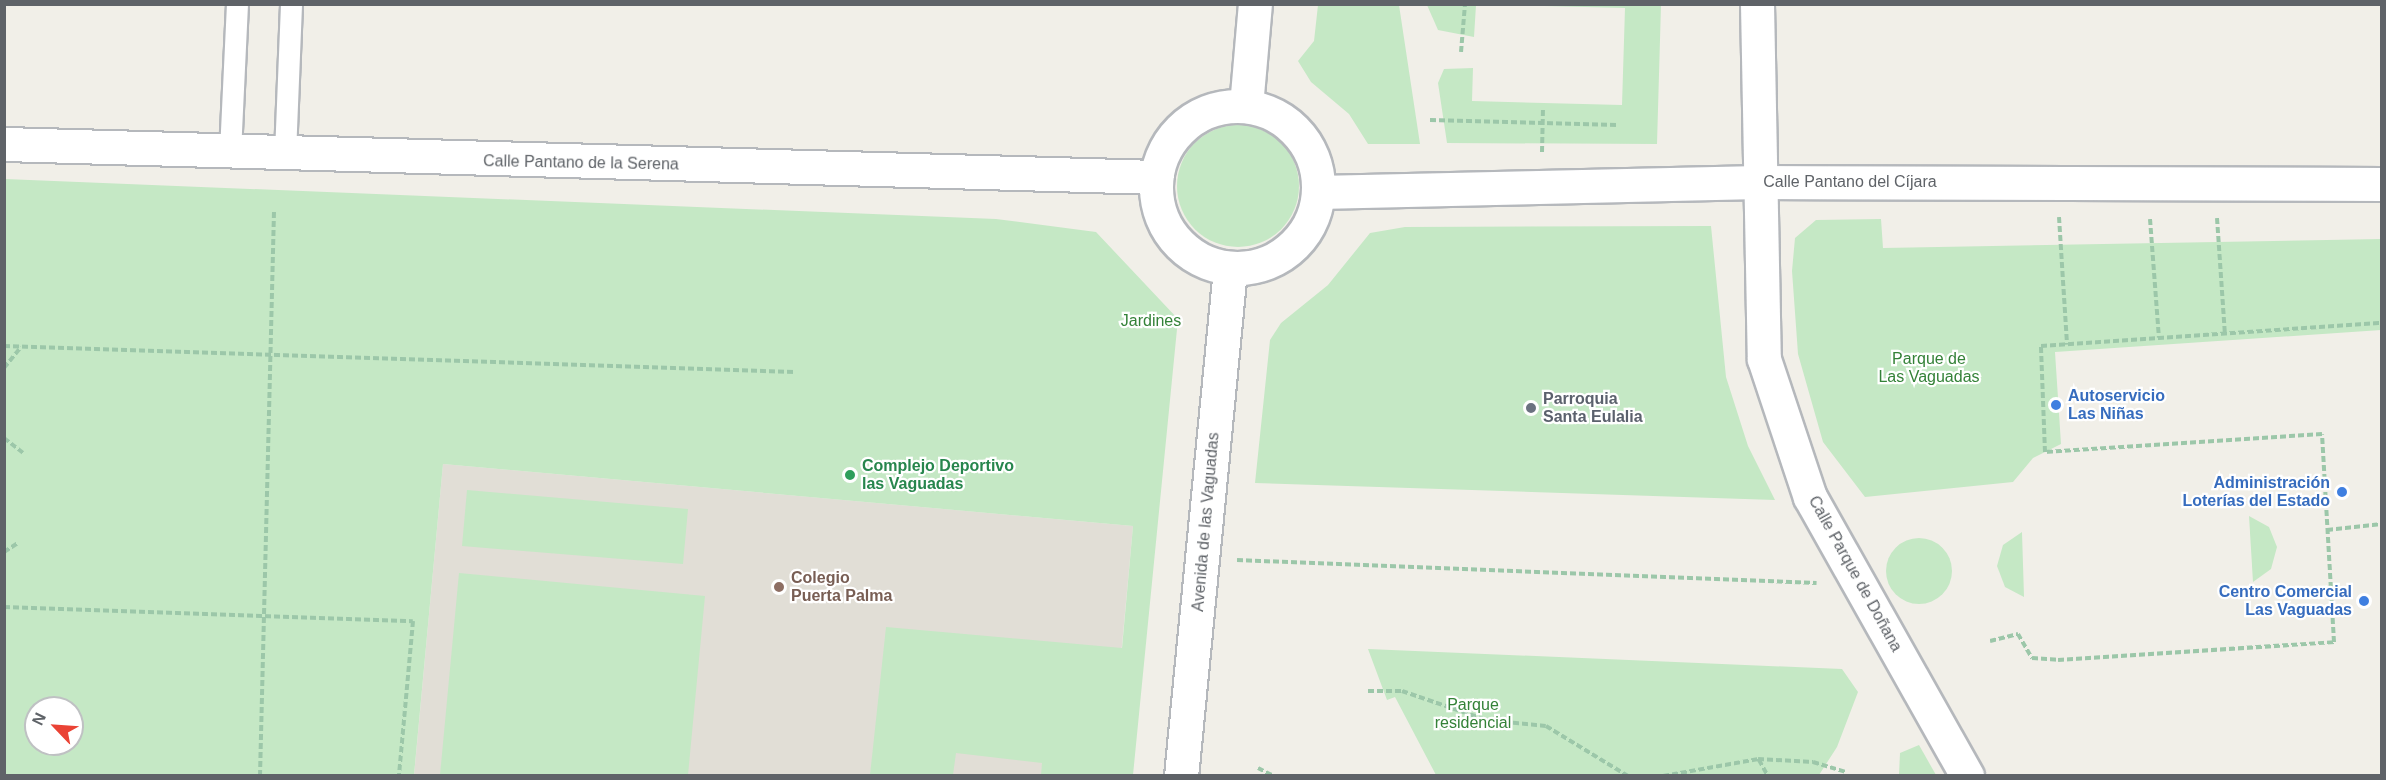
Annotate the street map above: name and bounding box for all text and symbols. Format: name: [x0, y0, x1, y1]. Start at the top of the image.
street label: Calle Pantano de la Serena: [483, 152, 679, 174]
street label: Calle Pantano del Cíjara: [1763, 172, 1937, 192]
park label: Jardines: [1121, 311, 1181, 331]
park label: Parque de Las Vaguadas: [1878, 349, 1980, 387]
place label: Autoservicio Las Niñas: [2068, 386, 2165, 424]
place label: Parroquia Santa Eulalia: [1543, 389, 1643, 427]
marker: Autoservicio Las Niñas: [2049, 398, 2063, 412]
marker: Parroquia Santa Eulalia: [1524, 401, 1538, 415]
street label: Avenida de las Vaguadas: [1189, 432, 1223, 612]
place label: Complejo Deportivo las Vaguadas: [862, 456, 1014, 494]
marker: Complejo Deportivo las Vaguadas: [843, 468, 857, 482]
place label: Administración Loterías del Estado: [2182, 473, 2330, 511]
marker: Administración Loterías del Estado: [2335, 485, 2349, 499]
street label: Calle Parque de Doñana: [1804, 493, 1906, 655]
place label: Colegio Puerta Palma: [791, 568, 892, 606]
marker: Colegio Puerta Palma: [772, 580, 786, 594]
place label: Centro Comercial Las Vaguadas: [2219, 582, 2352, 620]
marker: Centro Comercial Las Vaguadas: [2357, 594, 2371, 608]
park label: Parque residencial: [1435, 695, 1511, 733]
north arrow: [24, 696, 84, 756]
text: N: [29, 710, 49, 728]

